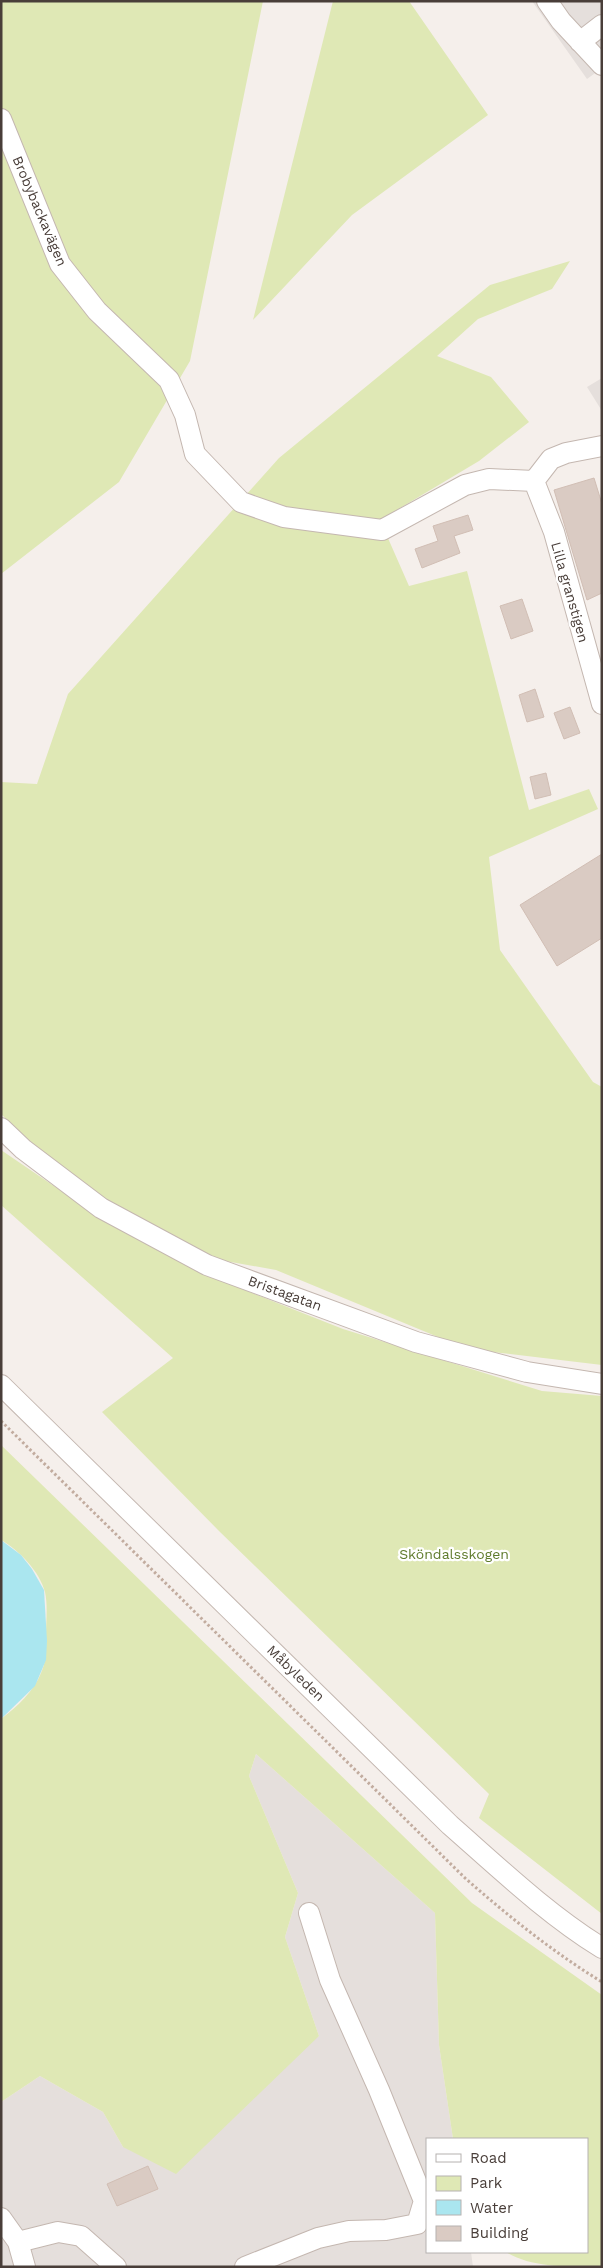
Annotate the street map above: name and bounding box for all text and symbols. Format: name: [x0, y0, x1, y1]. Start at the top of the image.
street label: Brobybackavägen: [10, 154, 70, 268]
street label: Lilla granstigen: [548, 540, 592, 644]
street label: Bristagatan: [246, 1272, 324, 1314]
park label: Sköndalsskogen: [399, 1546, 509, 1562]
street label: Måbyleden: [264, 1642, 328, 1704]
legend: [426, 2138, 588, 2253]
text: Road: [470, 2149, 507, 2167]
text: Park: [470, 2174, 503, 2192]
text: Water: [470, 2199, 513, 2217]
text: Building: [470, 2224, 528, 2242]

